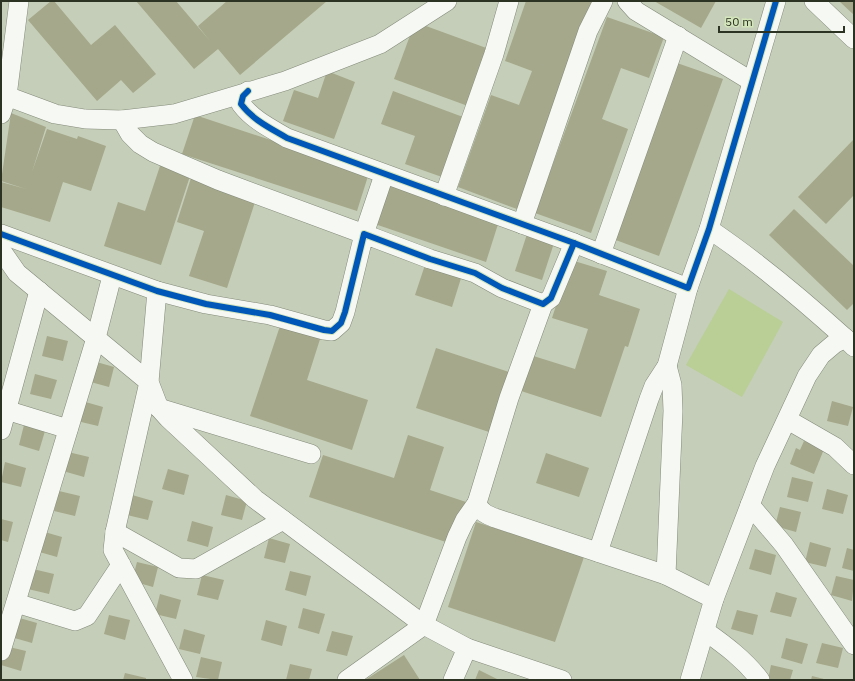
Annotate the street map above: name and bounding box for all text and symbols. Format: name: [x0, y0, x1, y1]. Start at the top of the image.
scale bar: [719, 8, 844, 34]
text: 50 m: [725, 14, 753, 29]

